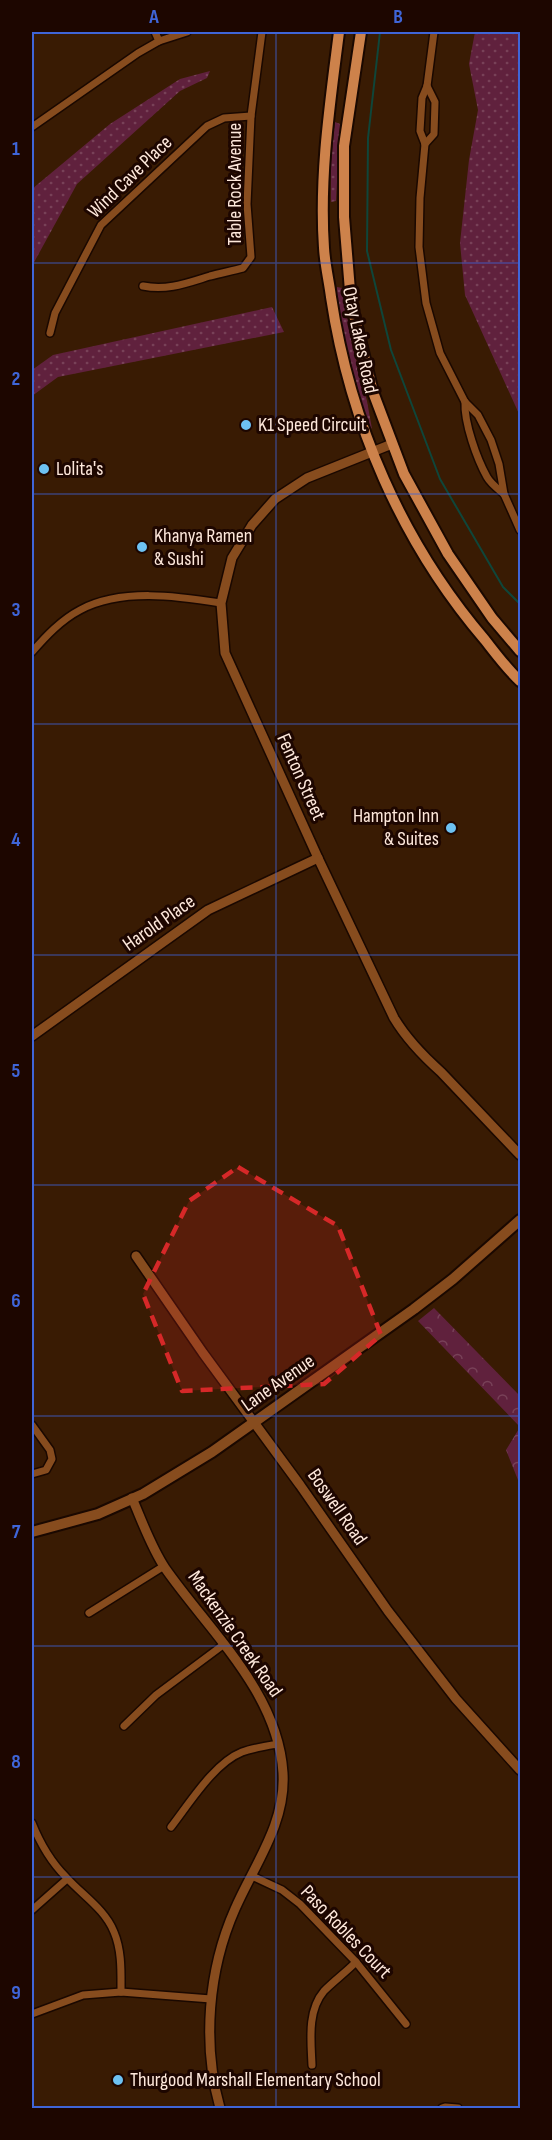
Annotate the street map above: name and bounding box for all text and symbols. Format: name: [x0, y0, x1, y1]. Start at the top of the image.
text: A: [148, 5, 159, 29]
text: B: [393, 5, 403, 29]
street label: Table Rock Avenue: [223, 123, 247, 245]
street label: Wind Cave Place: [83, 131, 177, 223]
text: 1: [12, 137, 20, 161]
street label: Otay Lakes Road: [337, 284, 383, 396]
text: 2: [12, 367, 20, 391]
place label: K1 Speed Circuit: [258, 413, 367, 437]
marker: K1 Speed Circuit: [239, 418, 253, 432]
place label: Lolita's: [56, 457, 103, 481]
marker: Lolita's: [37, 462, 51, 476]
place label: Khanya Ramen & Sushi: [154, 524, 252, 571]
marker: Khanya Ramen & Sushi: [135, 540, 149, 554]
text: 3: [12, 598, 21, 622]
street label: Fenton Street: [271, 730, 331, 824]
place label: Hampton Inn & Suites: [353, 804, 439, 851]
marker: Hampton Inn & Suites: [444, 821, 458, 835]
text: 4: [11, 828, 21, 852]
street label: Harold Place: [118, 889, 200, 957]
text: 5: [12, 1059, 21, 1083]
text: 6: [11, 1289, 21, 1313]
street label: Lane Avenue: [237, 1349, 319, 1417]
street label: Boswell Road: [302, 1464, 372, 1550]
text: 7: [12, 1520, 21, 1544]
street label: Mackenzie Creek Road: [182, 1566, 288, 1702]
text: 8: [11, 1750, 21, 1774]
street label: Paso Robles Court: [296, 1880, 396, 1984]
text: 9: [11, 1981, 21, 2005]
place label: Thurgood Marshall Elementary School: [130, 2068, 381, 2092]
marker: Thurgood Marshall Elementary School: [111, 2073, 125, 2087]

